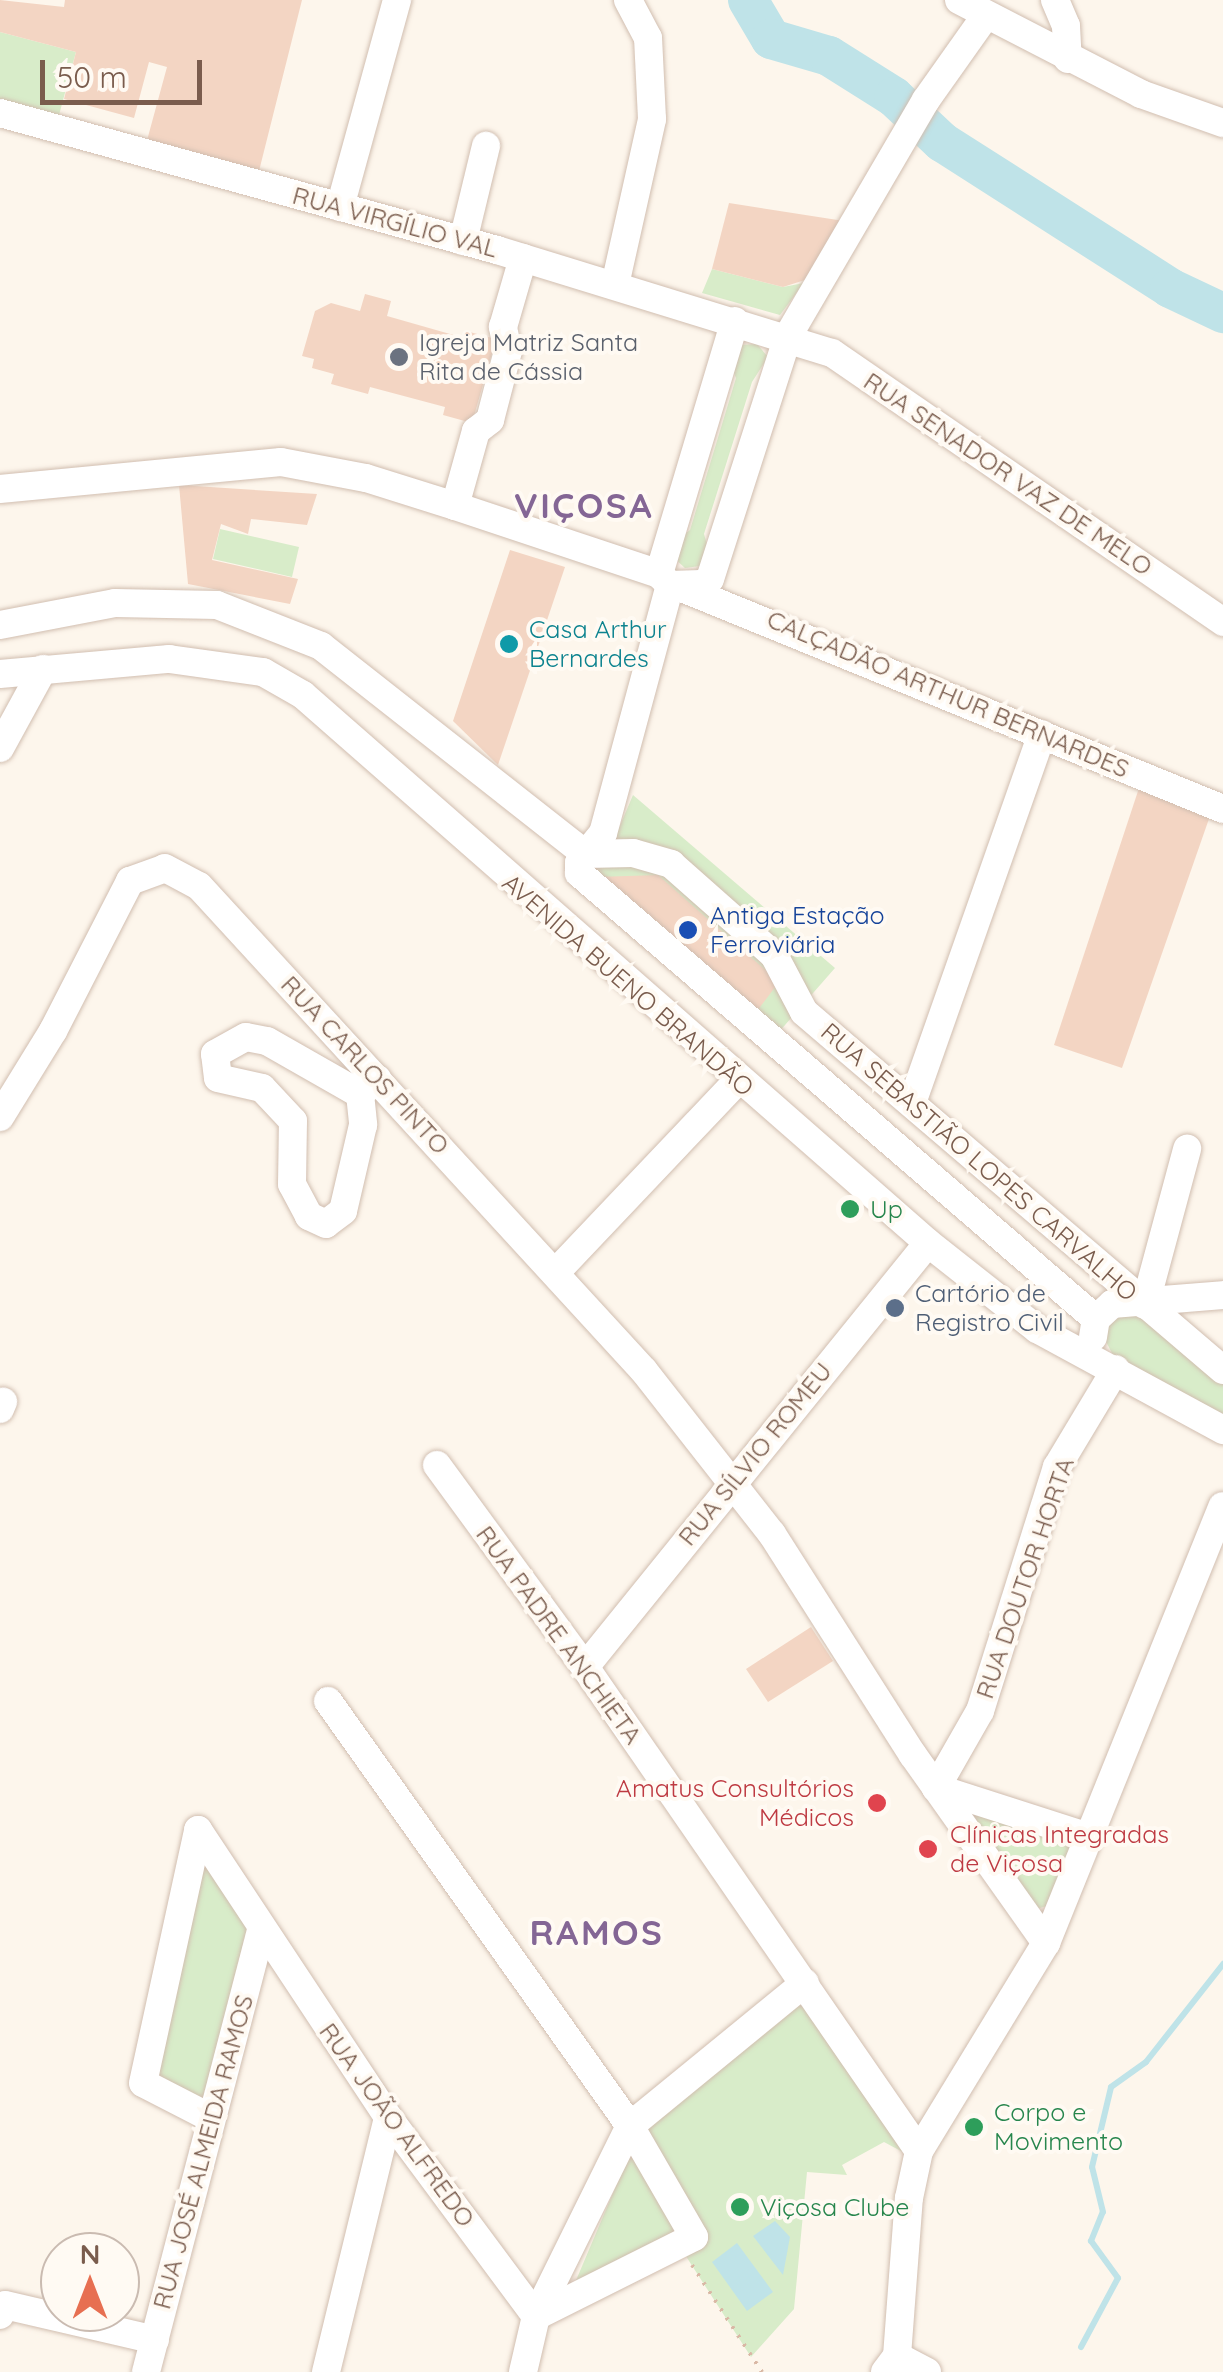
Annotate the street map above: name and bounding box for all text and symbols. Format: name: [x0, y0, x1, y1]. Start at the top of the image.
scale bar: [45, 40, 208, 102]
text: 50 m: [57, 58, 127, 96]
street label: RUA VIRGÍLIO VAL: [289, 180, 501, 264]
place label: Igreja Matriz Santa Rita de Cássia: [419, 328, 638, 387]
marker: Igreja Matriz Santa Rita de Cássia: [388, 346, 410, 368]
street label: RUA SENADOR VAZ DE MELO: [858, 366, 1158, 582]
district label: VIÇOSA: [514, 484, 654, 526]
street label: CALÇADÃO ARTHUR BERNARDES: [763, 604, 1133, 784]
place label: Casa Arthur Bernardes: [529, 615, 667, 674]
marker: Casa Arthur Bernardes: [498, 633, 520, 655]
street label: AVENIDA BUENO BRANDÃO: [496, 868, 760, 1102]
place label: Antiga Estação Ferroviária: [710, 901, 885, 960]
marker: Antiga Estação Ferroviária: [675, 917, 701, 943]
street label: RUA CARLOS PINTO: [275, 970, 455, 1160]
street label: RUA SEBASTIÃO LOPES CARVALHO: [815, 1017, 1143, 1307]
place label: Up: [870, 1194, 903, 1224]
marker: Up: [839, 1198, 861, 1220]
place label: Cartório de Registro Civil: [915, 1279, 1064, 1338]
marker: Cartório de Registro Civil: [884, 1297, 906, 1319]
street label: RUA SÍLVIO ROMEU: [672, 1356, 838, 1552]
street label: RUA DOUTOR HORTA: [970, 1453, 1080, 1703]
street label: RUA PADRE ANCHIETA: [470, 1520, 648, 1750]
place label: Amatus Consultórios Médicos: [616, 1774, 854, 1833]
marker: Amatus Consultórios Médicos: [864, 1790, 890, 1816]
place label: Clínicas Integradas de Viçosa: [950, 1820, 1169, 1879]
marker: Clínicas Integradas de Viçosa: [915, 1836, 941, 1862]
district label: RAMOS: [529, 1911, 665, 1953]
street label: RUA JOSÉ ALMEIDA RAMOS: [147, 1992, 259, 2312]
street label: RUA JOÃO ALFREDO: [313, 2017, 481, 2233]
place label: Corpo e Movimento: [994, 2098, 1123, 2157]
marker: Corpo e Movimento: [963, 2116, 985, 2138]
place label: Viçosa Clube: [760, 2192, 909, 2222]
marker: Viçosa Clube: [729, 2196, 751, 2218]
north arrow: [40, 2232, 140, 2332]
text: N: [80, 2236, 100, 2271]

